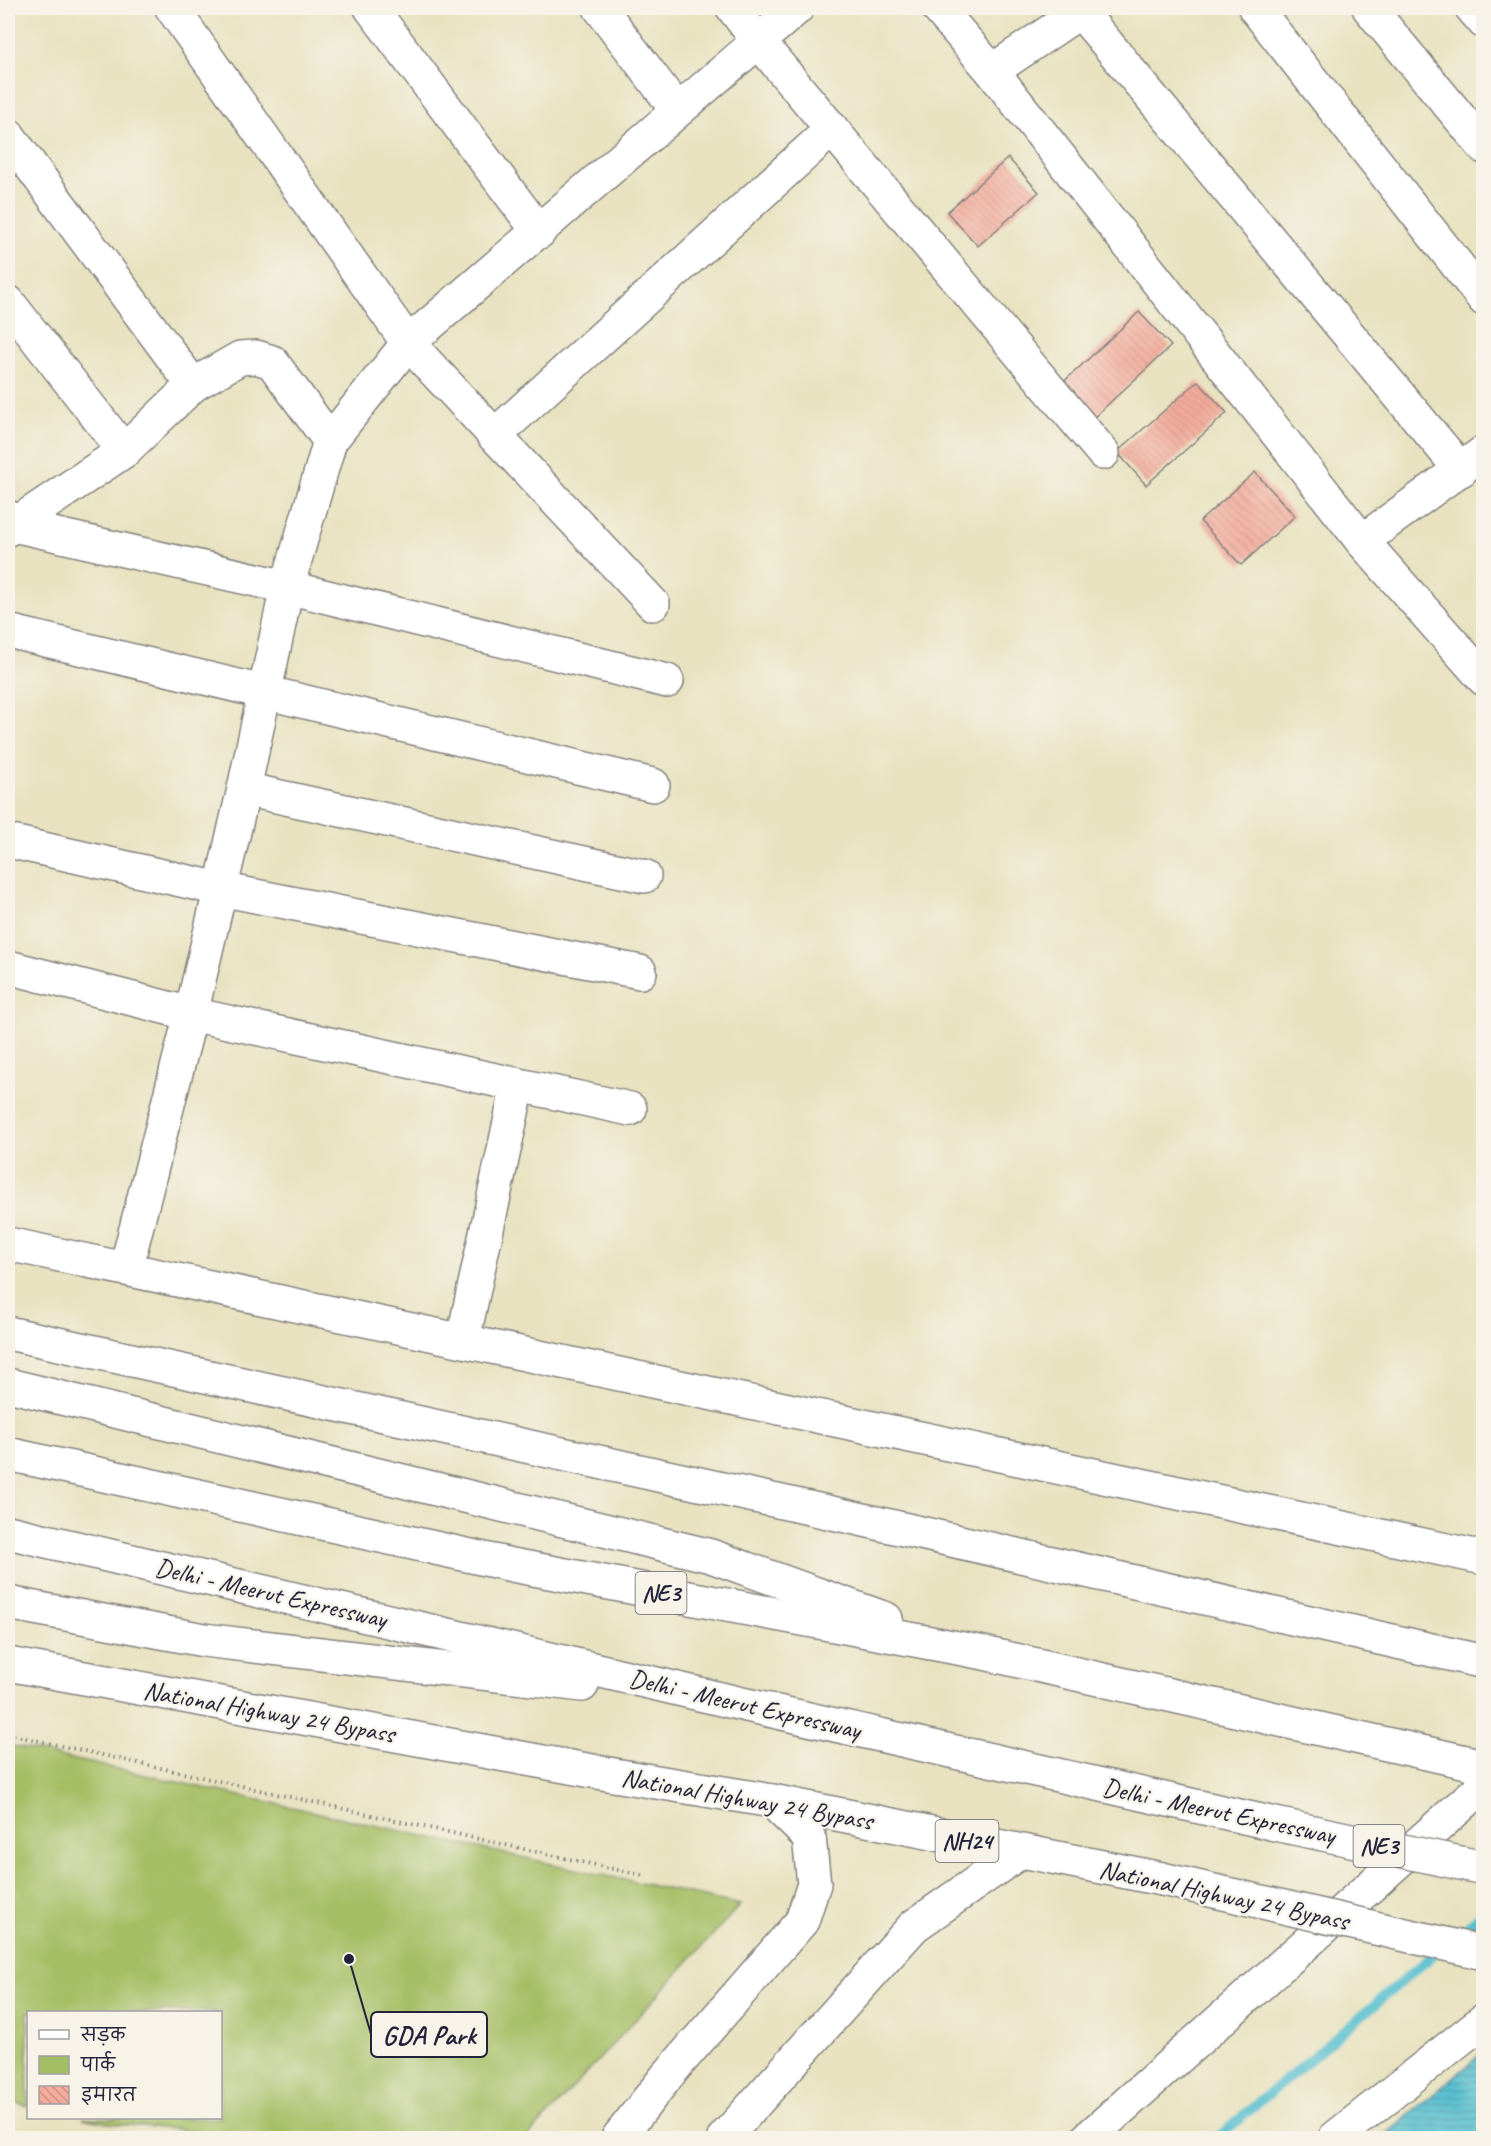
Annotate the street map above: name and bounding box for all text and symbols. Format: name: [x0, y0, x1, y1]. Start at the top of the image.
street label: Delhi - Meerut Expressway: [152, 1550, 392, 1636]
road number: NE3: [636, 1572, 686, 1614]
street label: Delhi - Meerut Expressway: [626, 1661, 866, 1747]
street label: National Highway 24 Bypass: [141, 1674, 399, 1751]
street label: National Highway 24 Bypass: [619, 1761, 877, 1838]
street label: Delhi - Meerut Expressway: [1100, 1770, 1340, 1852]
road number: NH24: [936, 1820, 998, 1862]
road number: NE3: [1354, 1825, 1404, 1867]
street label: National Highway 24 Bypass: [1096, 1852, 1354, 1938]
legend: [27, 2011, 222, 2119]
callout: GDA Park: [371, 2012, 487, 2057]
text: GDA Park: [382, 2018, 478, 2052]
text: सड़क: [80, 2024, 126, 2046]
text: पार्क: [80, 2051, 116, 2076]
text: इमारत: [81, 2084, 137, 2106]

